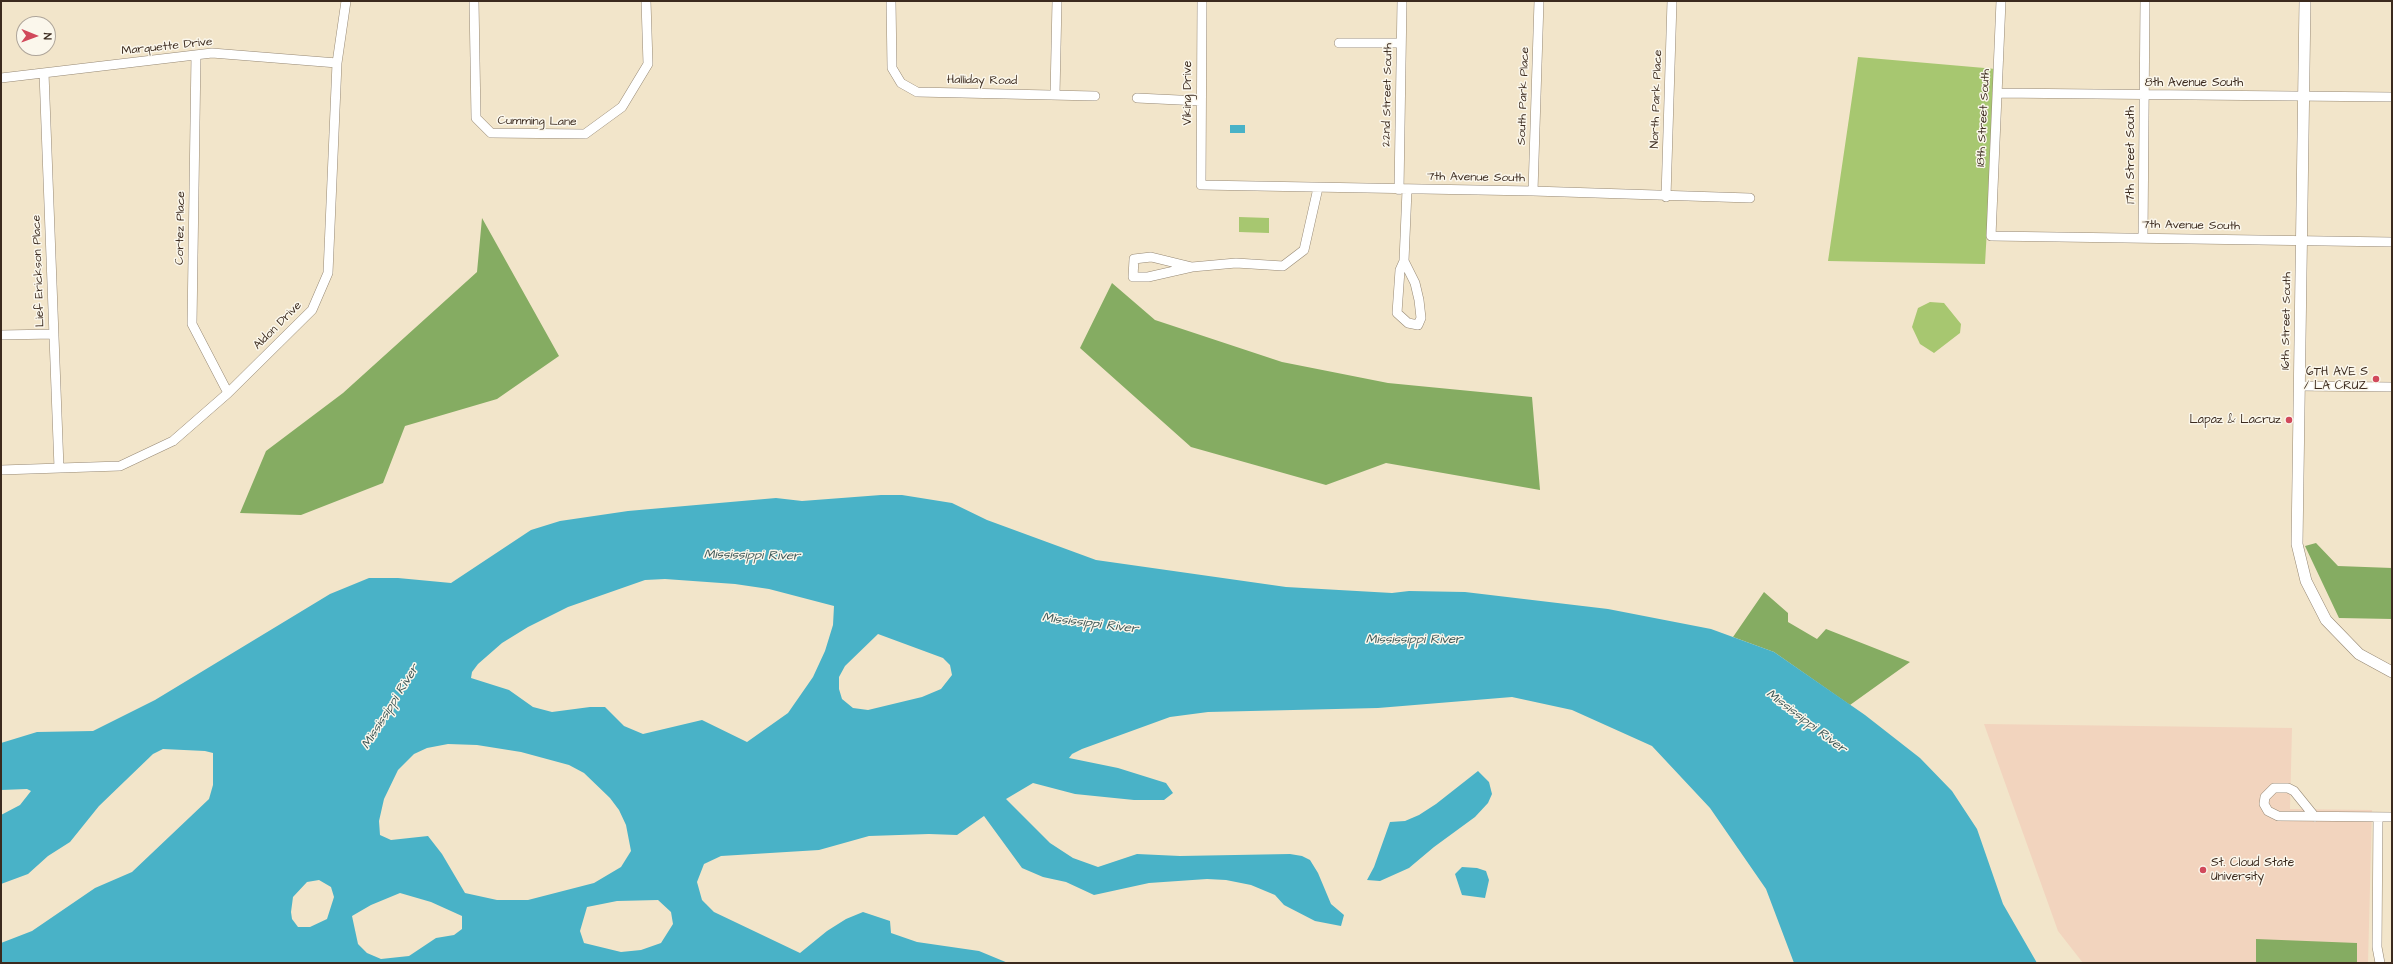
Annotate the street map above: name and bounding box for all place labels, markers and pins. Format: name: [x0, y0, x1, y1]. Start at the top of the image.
place label: 6TH AVE S / LA CRUZ: [2304, 365, 2368, 393]
marker: 6TH AVE S / LA CRUZ: [2371, 374, 2381, 384]
place label: Lapaz & Lacruz: [2190, 413, 2281, 427]
marker: Lapaz & Lacruz: [2284, 415, 2294, 425]
place label: St. Cloud State University: [2211, 856, 2294, 884]
marker: St. Cloud State University: [2198, 865, 2208, 875]

